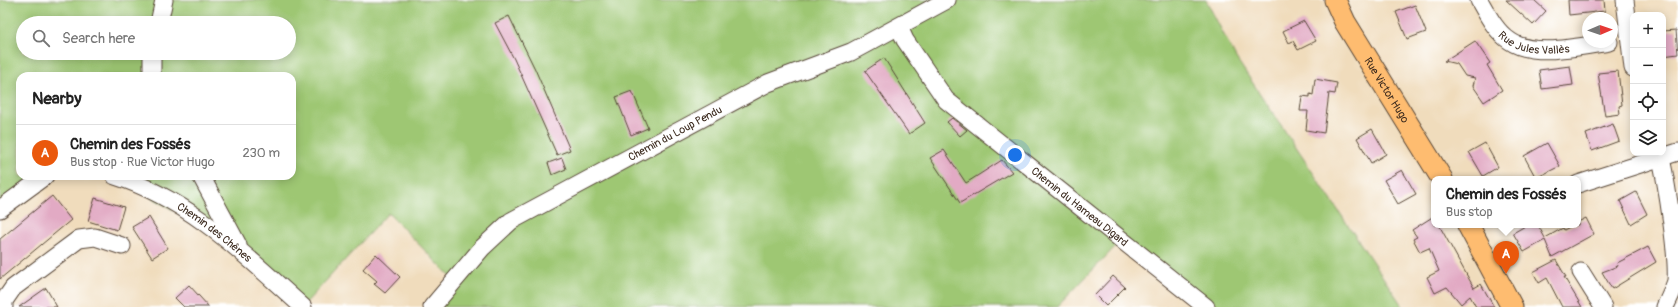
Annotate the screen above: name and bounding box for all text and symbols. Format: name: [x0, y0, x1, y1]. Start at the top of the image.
north arrow: [1582, 12, 1618, 48]
map controls: [1630, 12, 1666, 156]
button: +: [1630, 12, 1666, 48]
search box: [16, 16, 296, 60]
icon: search: [30, 27, 52, 49]
street label: Rue Jules Vallès: [1496, 28, 1570, 56]
text: Search here: [62, 29, 135, 48]
button: −: [1630, 48, 1666, 84]
street label: Rue Victor Hugo: [1362, 55, 1412, 125]
button: locate: [1630, 84, 1666, 120]
text: Nearby: [32, 88, 81, 109]
street label: Chemin du Loup Pendu: [626, 103, 724, 163]
button: layers: [1630, 120, 1666, 156]
text: Chemin des Fossés: [70, 135, 190, 154]
text: A: [41, 145, 49, 161]
text: 230 m: [243, 145, 280, 161]
your location: [1005, 145, 1025, 165]
text: Bus stop · Rue Victor Hugo: [70, 154, 215, 170]
street label: Chemin du Hameau Digard: [1029, 164, 1131, 249]
popup: [1431, 176, 1581, 228]
text: Chemin des Fossés: [1446, 185, 1566, 204]
street label: Chemin des Chênes: [175, 200, 255, 264]
text: Bus stop: [1446, 204, 1493, 220]
pin: A: [1493, 241, 1519, 274]

